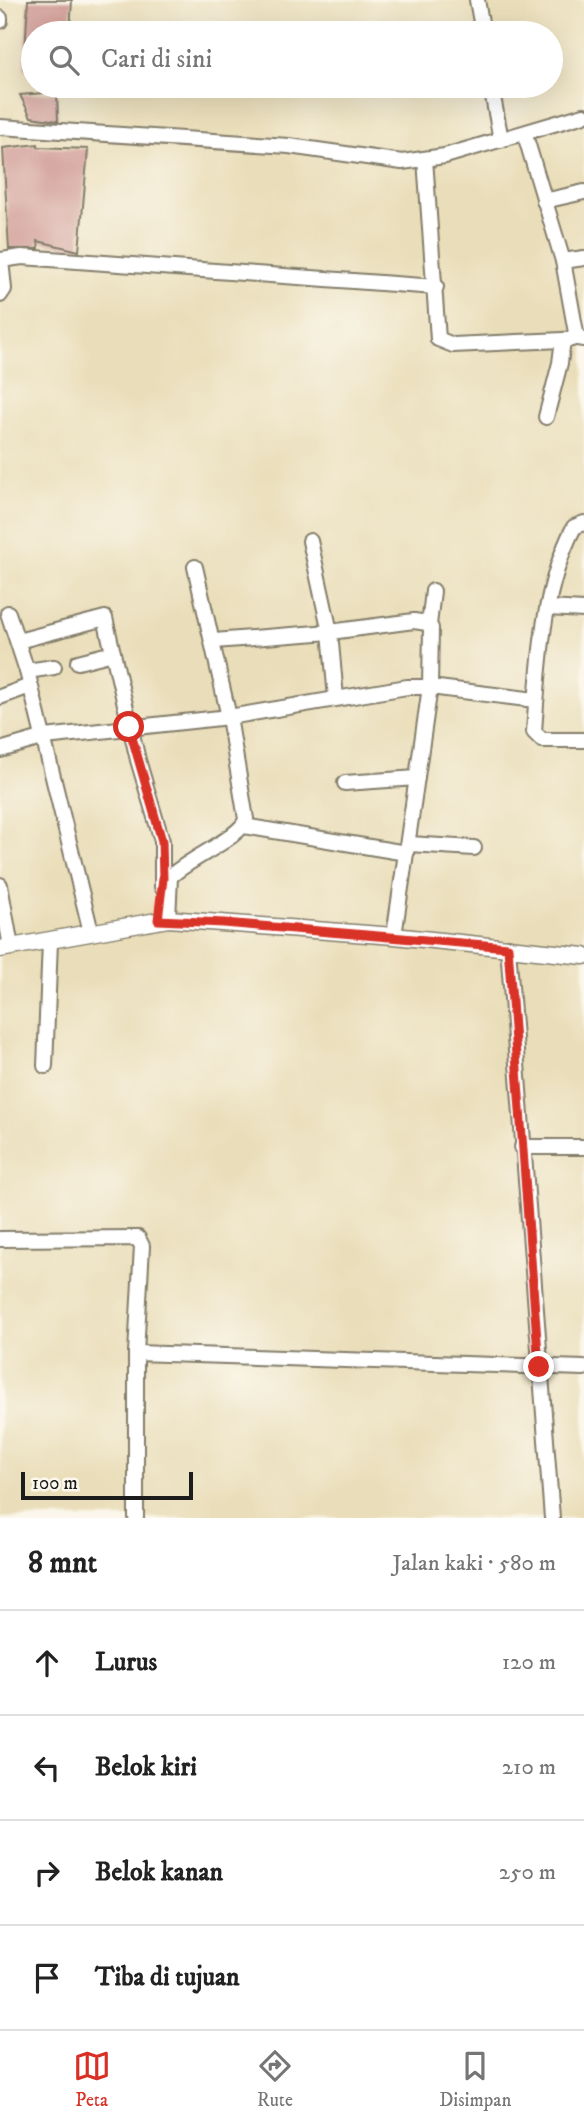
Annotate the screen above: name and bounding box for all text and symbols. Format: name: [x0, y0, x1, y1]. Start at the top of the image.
search box: [21, 21, 563, 98]
icon: search: [45, 41, 83, 79]
text: Cari di sini: [101, 43, 212, 76]
route start: [113, 711, 144, 742]
route end: [523, 1351, 554, 1382]
scale bar: [21, 1469, 192, 1501]
text: 100 m: [32, 1472, 78, 1495]
text: 8 mnt: [28, 1545, 97, 1582]
text: Jalan kaki · 580 m: [393, 1549, 556, 1578]
icon: ahead: [28, 1644, 66, 1682]
text: Lurus: [95, 1646, 157, 1679]
text: 120 m: [502, 1648, 556, 1677]
icon: left: [28, 1749, 66, 1787]
text: Belok kiri: [95, 1751, 197, 1784]
text: 210 m: [502, 1753, 556, 1782]
icon: right: [28, 1854, 66, 1892]
text: Belok kanan: [95, 1856, 223, 1889]
text: 250 m: [499, 1858, 556, 1887]
icon: arrive: [28, 1959, 66, 1997]
text: Tiba di tujuan: [95, 1961, 240, 1994]
tab: Peta: [73, 2047, 111, 2112]
tab: Rute: [256, 2047, 294, 2112]
tab: Disimpan: [439, 2047, 511, 2112]

